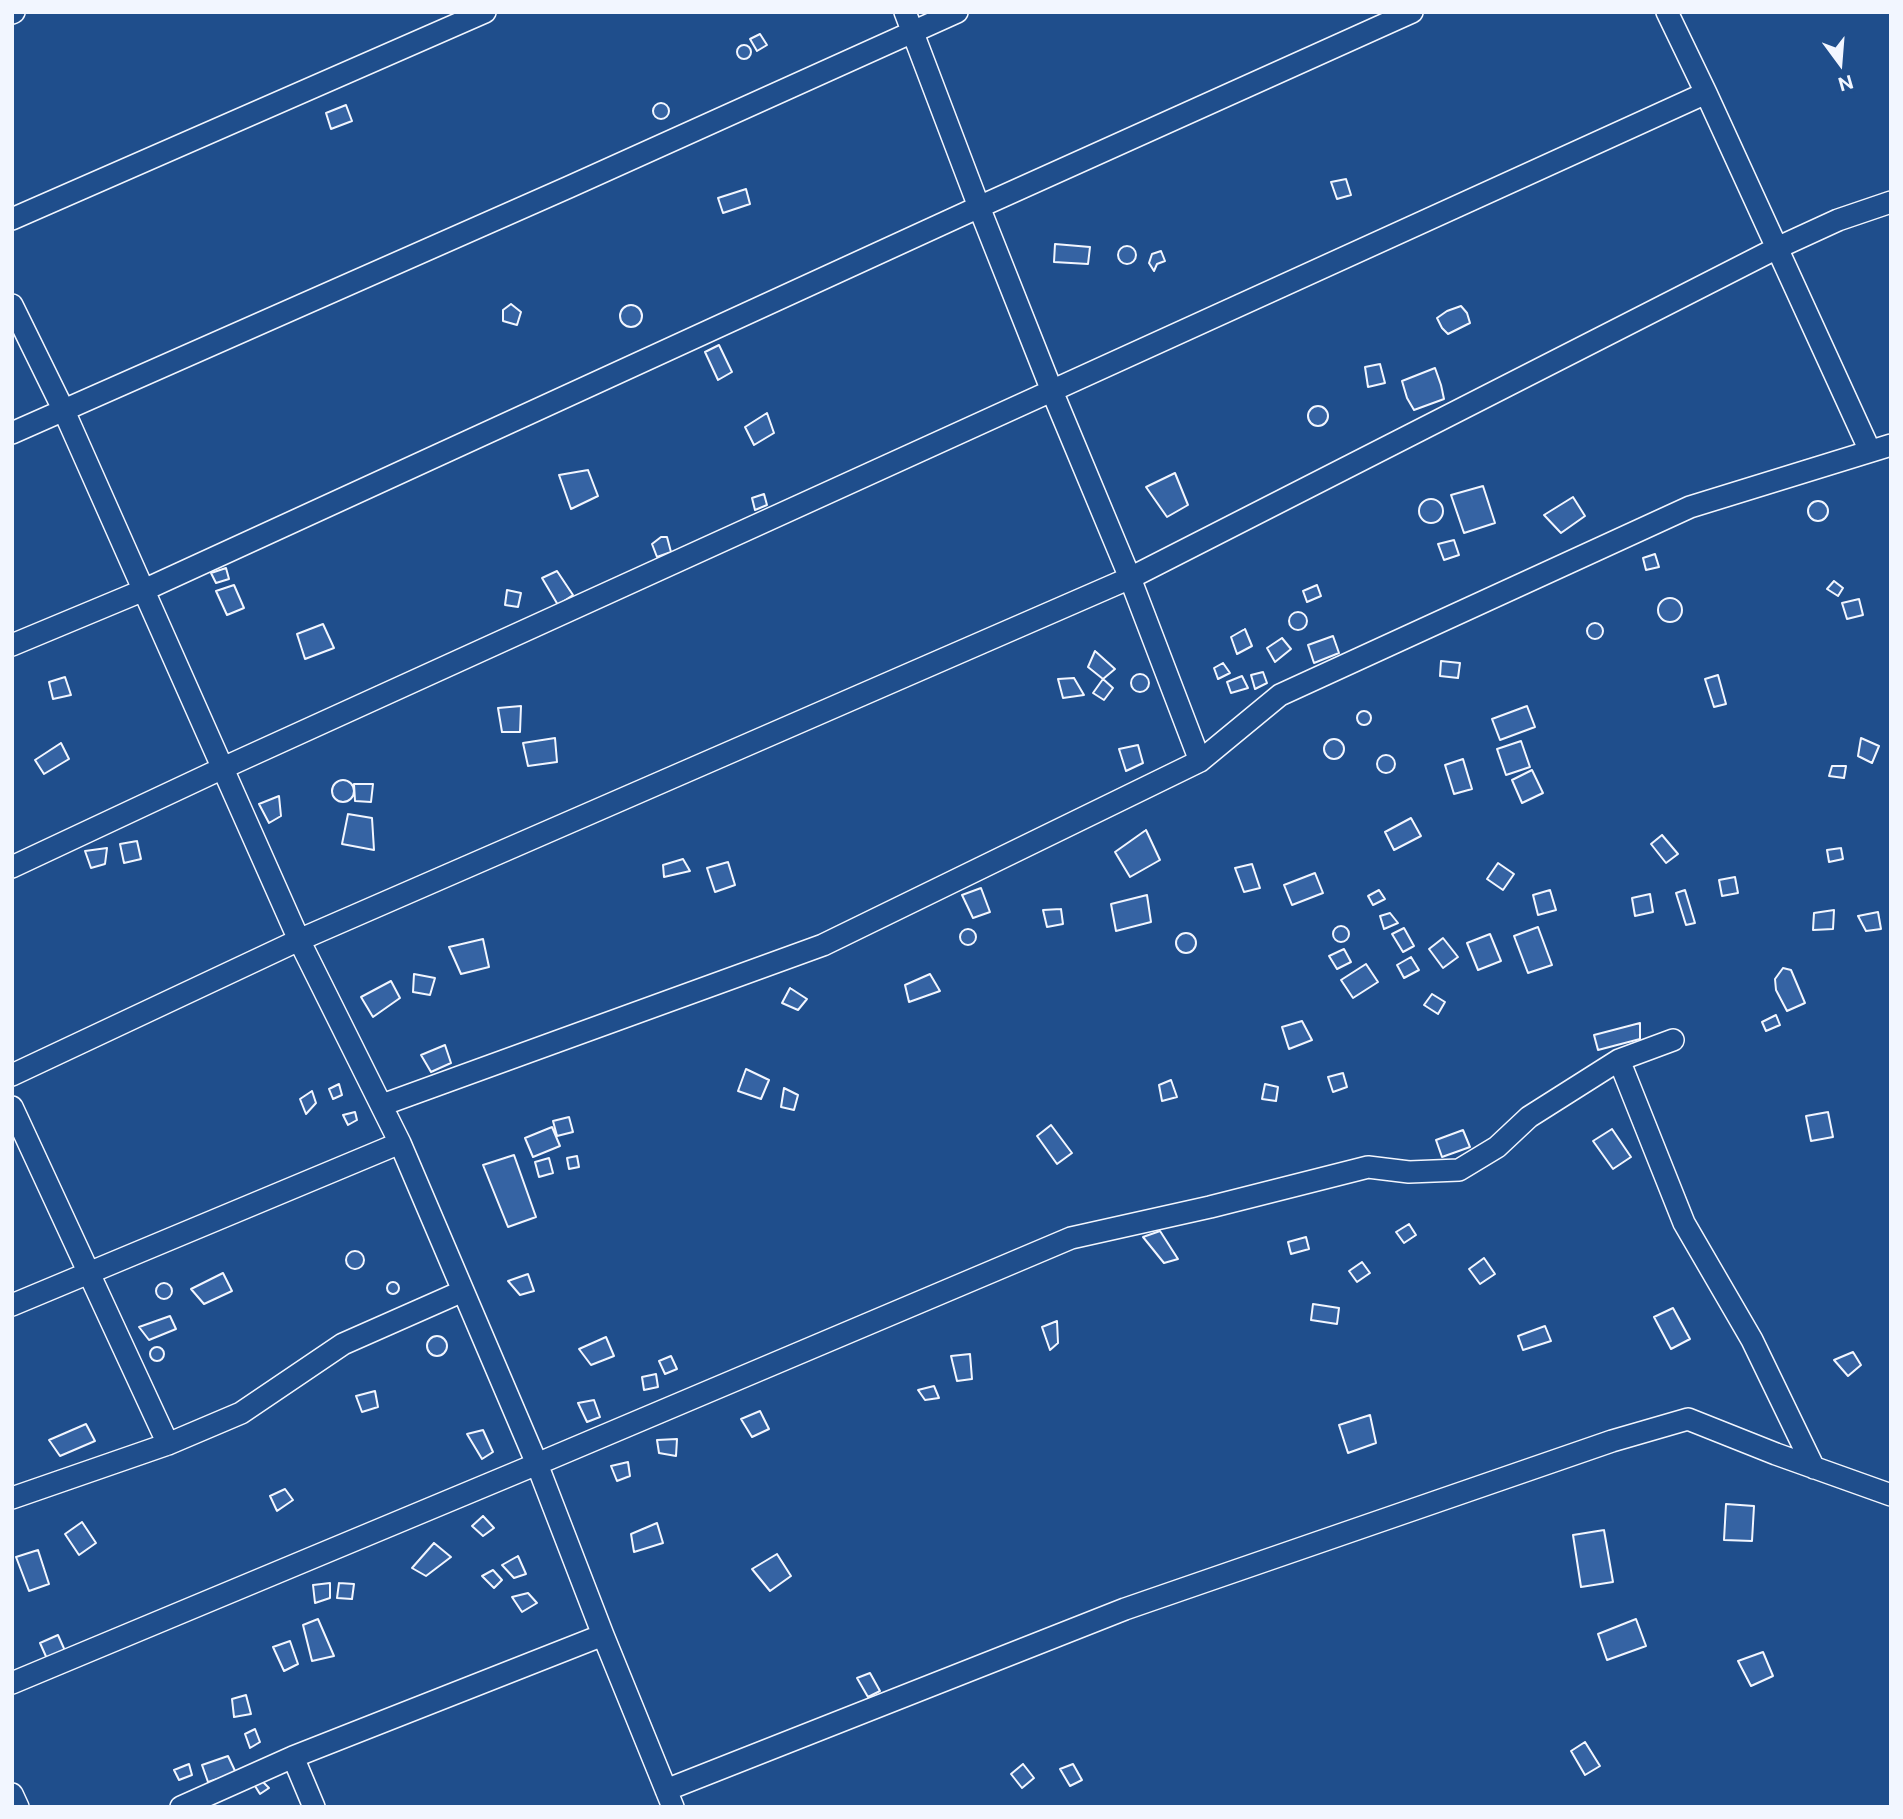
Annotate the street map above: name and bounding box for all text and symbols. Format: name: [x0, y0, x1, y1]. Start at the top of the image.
north arrow: [1805, 28, 1875, 98]
text: N: [1836, 71, 1856, 96]

